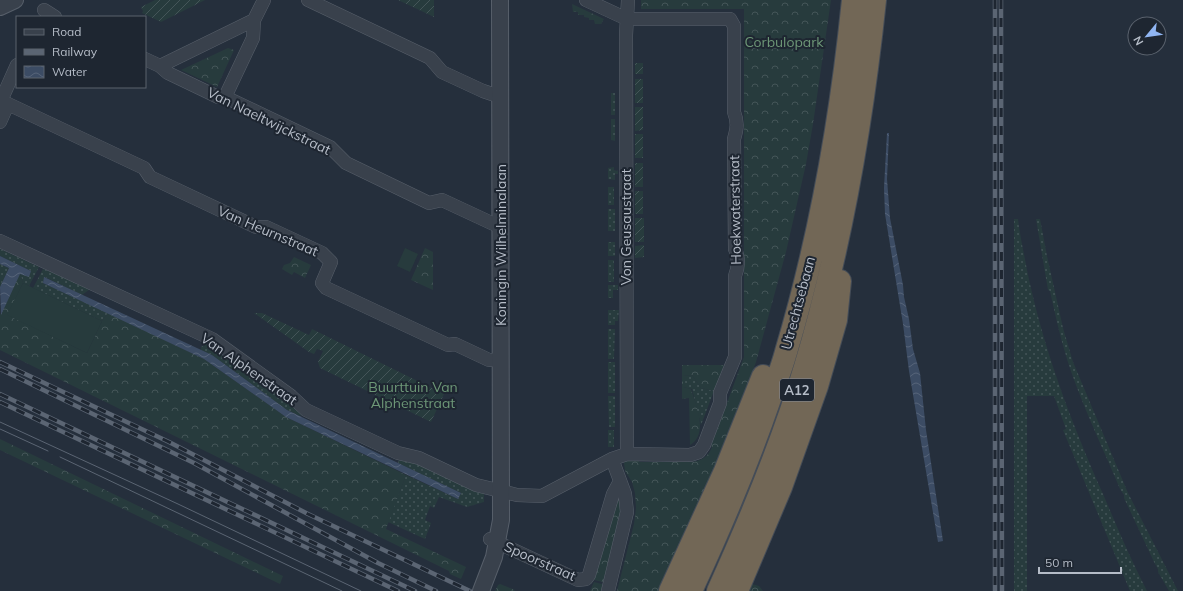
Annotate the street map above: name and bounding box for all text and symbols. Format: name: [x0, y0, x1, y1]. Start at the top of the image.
legend: [16, 16, 146, 88]
north arrow: [1127, 16, 1167, 56]
text: Road: [52, 24, 81, 39]
park label: Corbulopark: [744, 33, 824, 51]
text: N: [1130, 34, 1146, 48]
text: Railway: [52, 44, 98, 59]
text: Water: [52, 64, 88, 79]
street label: Van Naeltwijckstraat: [204, 83, 334, 159]
street label: Hoekwaterstraat: [725, 155, 745, 265]
street label: Koningin Wilhelminalaan: [492, 164, 510, 326]
street label: Von Geusaustraat: [617, 169, 635, 285]
street label: Van Heurnstraat: [215, 202, 321, 260]
street label: Utrechtsebaan: [777, 254, 819, 352]
street label: Van Alphenstraat: [197, 329, 301, 409]
park label: Buurttuin Van Alphenstraat: [368, 378, 458, 412]
road number: A12: [780, 379, 814, 401]
street label: Spoorstraat: [501, 537, 579, 585]
scale bar: [1039, 549, 1121, 575]
text: 50 m: [1045, 555, 1073, 570]

